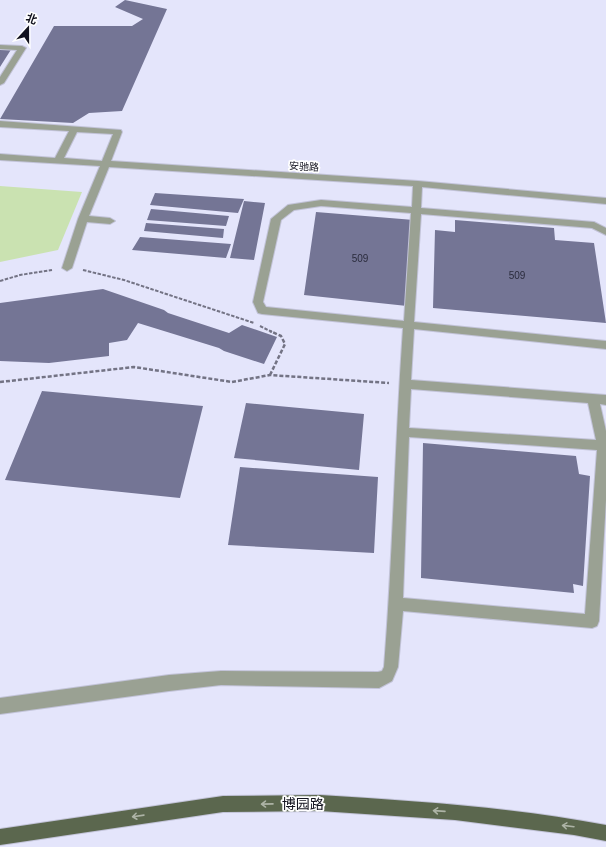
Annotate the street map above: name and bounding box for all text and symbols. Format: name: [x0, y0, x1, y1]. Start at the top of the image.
north arrow: [8, 8, 48, 48]
text: 北: [24, 11, 39, 26]
street label: 安驰路: [289, 160, 319, 173]
house number: 509: [352, 253, 369, 264]
house number: 509: [509, 270, 526, 281]
street label: 博园路: [282, 796, 324, 812]
one-way arrow: [261, 800, 274, 808]
one-way arrow: [433, 807, 446, 814]
one-way arrow: [132, 812, 145, 820]
one-way arrow: [562, 822, 575, 830]

